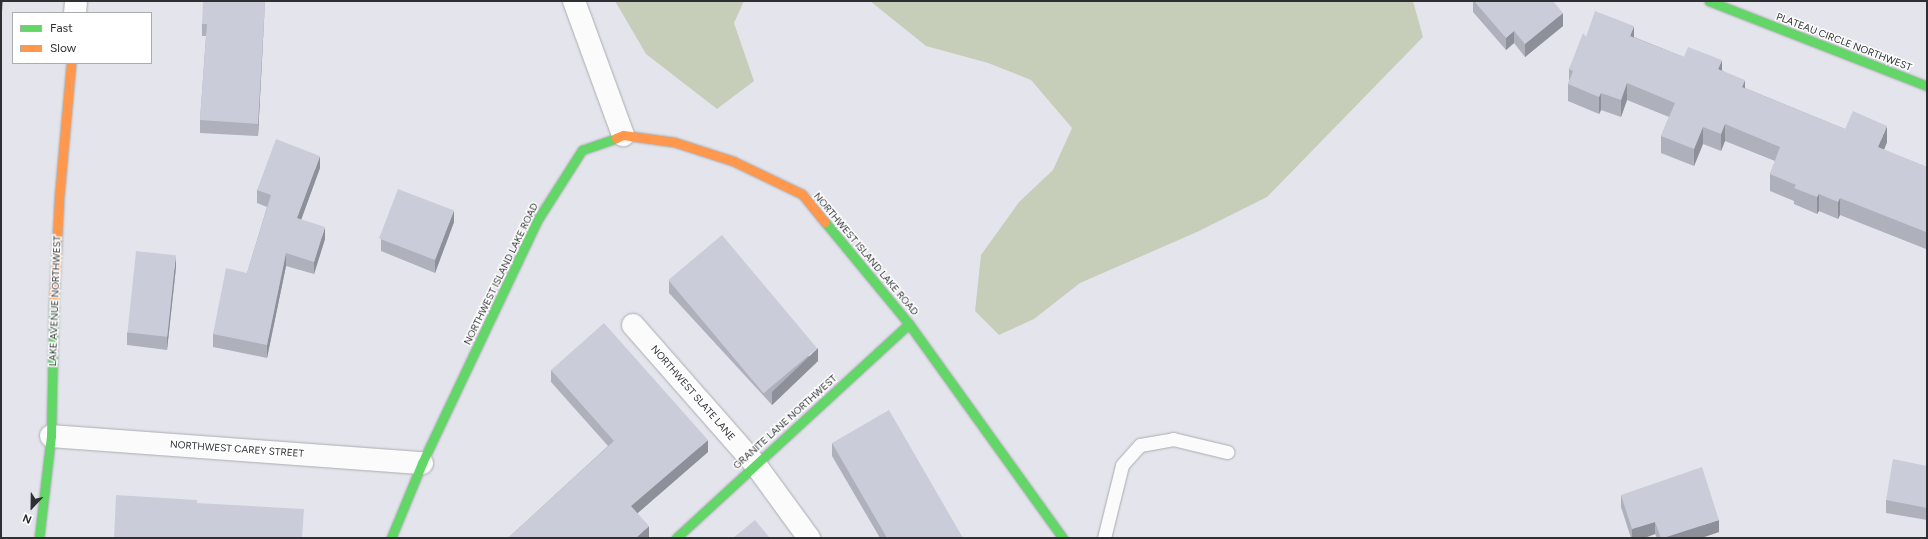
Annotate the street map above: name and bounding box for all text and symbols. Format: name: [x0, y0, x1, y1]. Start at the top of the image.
street label: PLATEAU CIRCLE NORTHWEST: [1774, 11, 1914, 73]
legend: [12, 12, 152, 64]
text: Fast: [50, 21, 73, 35]
text: Slow: [50, 41, 76, 55]
street label: NORTHWEST ISLAND LAKE ROAD: [811, 190, 921, 318]
street label: NORTHWEST ISLAND LAKE ROAD: [461, 201, 541, 347]
street label: LAKE AVENUE NORTHWEST: [47, 235, 63, 367]
street label: NORTHWEST SLATE LANE: [648, 343, 738, 443]
street label: GRANITE LANE NORTHWEST: [731, 372, 839, 472]
street label: NORTHWEST CAREY STREET: [170, 438, 304, 460]
north arrow: [12, 487, 52, 527]
text: N: [21, 511, 34, 526]

